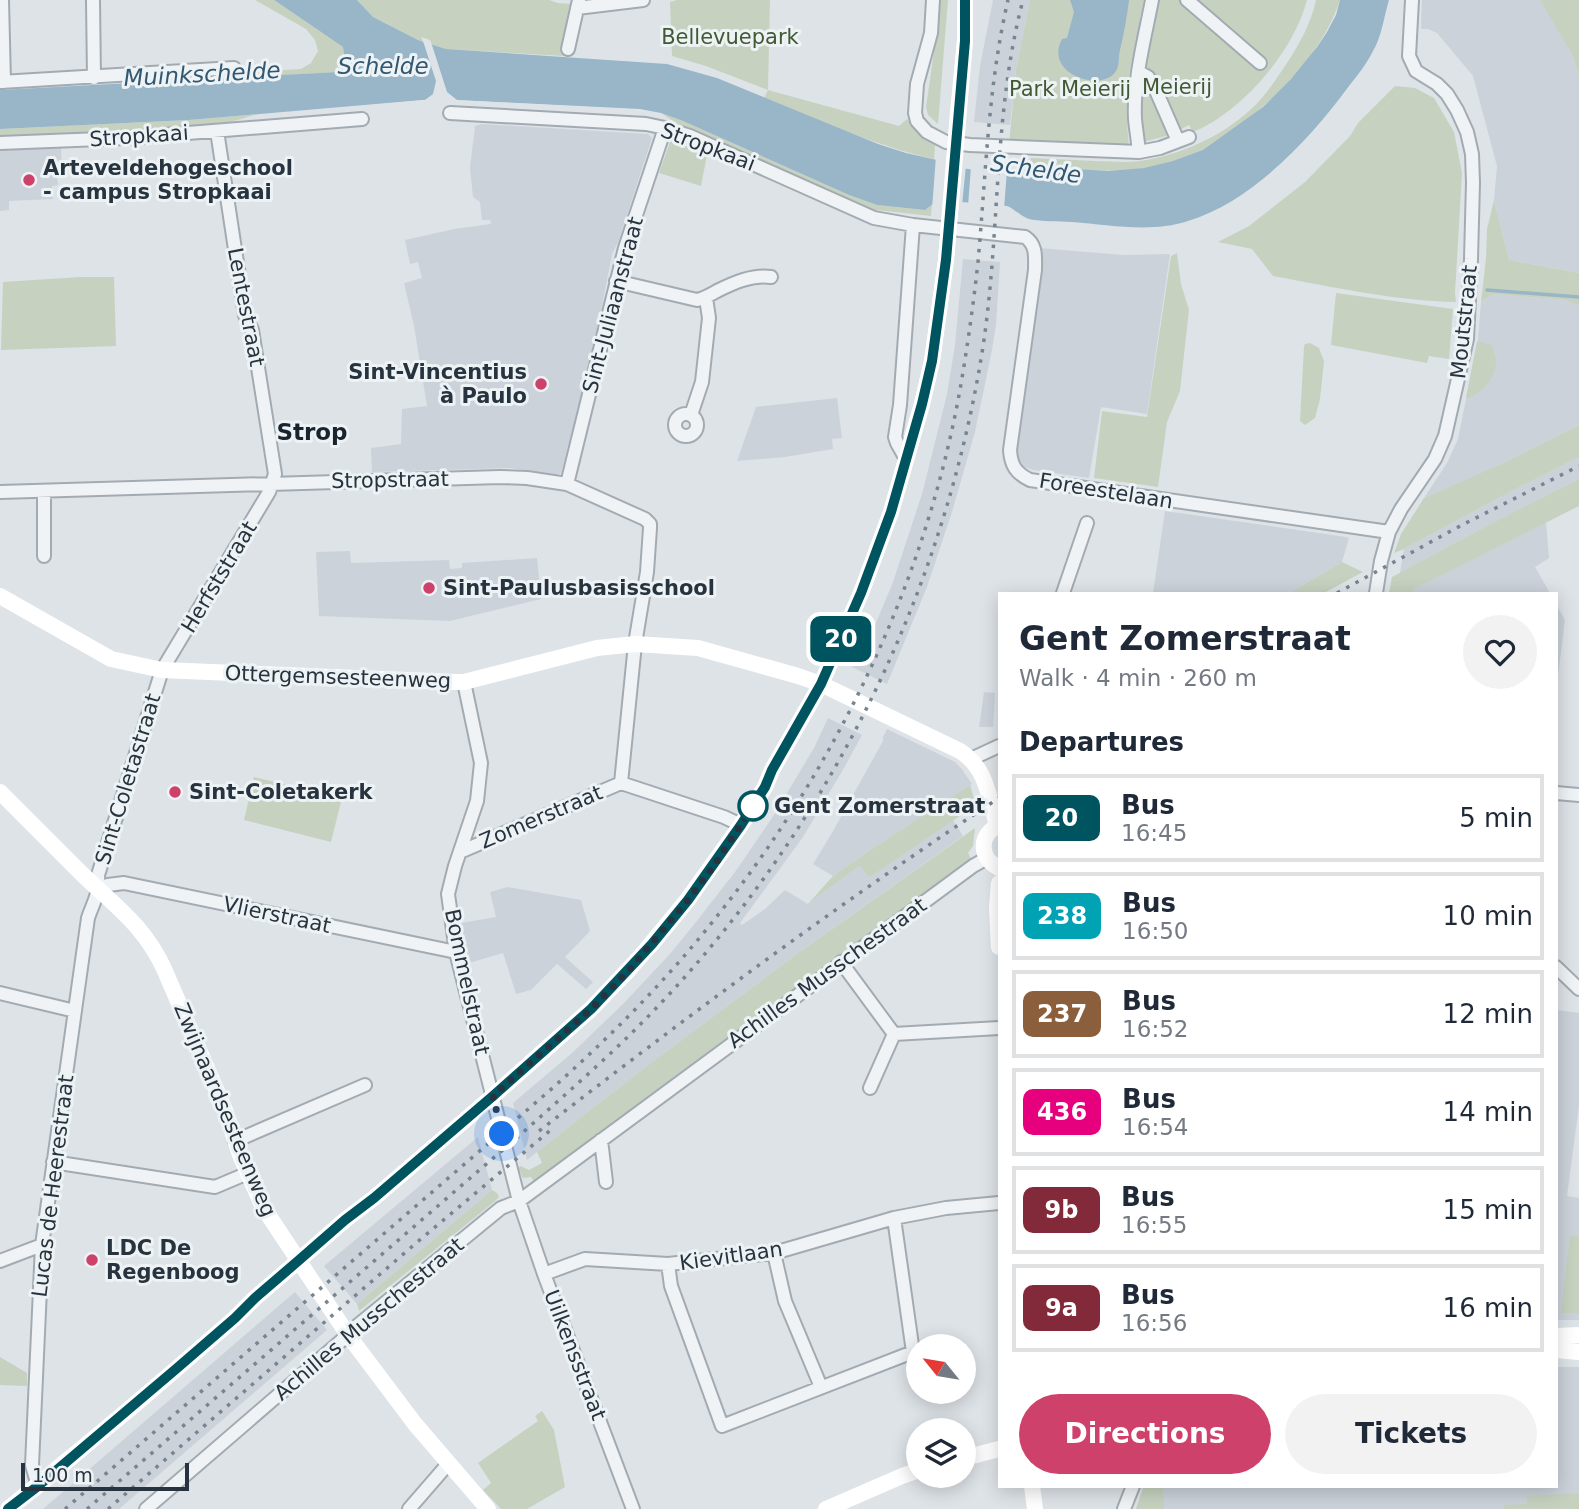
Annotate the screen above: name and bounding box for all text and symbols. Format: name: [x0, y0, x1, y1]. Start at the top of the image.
park label: Bellevuepark: [661, 25, 800, 49]
water label: Schelde: [337, 53, 429, 79]
water label: Muinkschelde: [123, 57, 281, 91]
park label: Meierij: [1142, 75, 1212, 99]
park label: Park Meierij: [1009, 77, 1131, 101]
street label: Stropkaai: [657, 118, 759, 176]
street label: Stropkaai: [89, 121, 189, 151]
water label: Schelde: [989, 150, 1083, 188]
place label: Arteveldehogeschool - campus Stropkaai: [43, 156, 293, 204]
marker: Arteveldehogeschool - campus Stropkaai: [21, 172, 37, 188]
street label: Sint-Juliaanstraat: [578, 214, 648, 396]
street label: Lentestraat: [223, 246, 269, 368]
street label: Moutstraat: [1446, 264, 1482, 380]
place label: Sint-Vincentius à Paulo: [348, 360, 527, 408]
marker: Sint-Vincentius à Paulo: [533, 376, 549, 392]
district label: Strop: [276, 419, 348, 445]
street label: Stropstraat: [331, 467, 449, 493]
street label: Foreestelaan: [1037, 469, 1175, 513]
street label: Herfststraat: [176, 517, 262, 637]
place label: Sint-Paulusbasisschool: [443, 576, 715, 600]
marker: Sint-Paulusbasisschool: [421, 580, 437, 596]
button: heart: [1463, 615, 1537, 689]
line badge: 20: [810, 616, 872, 662]
text: Gent Zomerstraat: [1019, 619, 1351, 658]
text: 20: [824, 625, 858, 653]
street label: Ottergemsesteenweg: [224, 661, 452, 693]
text: Walk · 4 min · 260 m: [1019, 665, 1257, 691]
street label: Sint-Coletastraat: [91, 691, 165, 867]
text: Departures: [1019, 727, 1184, 757]
place label: Sint-Coletakerk: [189, 780, 374, 804]
street label: Zomerstraat: [476, 780, 606, 854]
marker: Sint-Coletakerk: [167, 784, 183, 800]
text: Bus: [1121, 790, 1175, 820]
marker: Gent Zomerstraat: [738, 791, 768, 821]
place label: Gent Zomerstraat: [774, 794, 985, 818]
text: 5 min: [1459, 803, 1533, 833]
text: 20: [1045, 804, 1078, 832]
text: 16:45: [1121, 820, 1187, 846]
text: Bus: [1122, 888, 1176, 918]
street label: Vlierstraat: [221, 892, 333, 938]
street label: Achilles Musschestraat: [723, 893, 931, 1053]
text: 10 min: [1443, 901, 1533, 931]
text: 238: [1037, 902, 1087, 930]
street label: Bommelstraat: [440, 907, 494, 1057]
text: 16:50: [1122, 918, 1188, 944]
text: Bus: [1122, 986, 1176, 1016]
text: 12 min: [1443, 999, 1533, 1029]
street label: Zwijnaardsesteenweg: [169, 1000, 281, 1220]
text: 237: [1037, 1000, 1087, 1028]
text: 16:52: [1122, 1016, 1188, 1042]
street label: Lucas de Heerestraat: [27, 1073, 79, 1299]
text: Bus: [1122, 1084, 1176, 1114]
text: 14 min: [1443, 1097, 1533, 1127]
text: 436: [1037, 1098, 1087, 1126]
text: 16:54: [1122, 1114, 1188, 1140]
your location: [484, 1116, 519, 1151]
text: Bus: [1121, 1182, 1175, 1212]
text: 15 min: [1443, 1195, 1533, 1225]
text: 9b: [1045, 1196, 1078, 1224]
text: 16:55: [1121, 1212, 1187, 1238]
street label: Achilles Musschestraat: [269, 1233, 469, 1405]
place label: LDC De Regenboog: [106, 1236, 240, 1284]
street label: Kievitlaan: [678, 1237, 784, 1275]
marker: LDC De Regenboog: [84, 1252, 100, 1268]
text: Bus: [1121, 1280, 1175, 1310]
street label: Uilkensstraat: [539, 1287, 611, 1423]
text: 16 min: [1443, 1293, 1533, 1323]
text: 9a: [1045, 1294, 1078, 1322]
text: 16:56: [1121, 1310, 1187, 1336]
north arrow: [906, 1334, 976, 1404]
map controls: [906, 1334, 976, 1488]
button: Directions: [1019, 1394, 1271, 1474]
button: Tickets: [1285, 1394, 1537, 1474]
button: layers: [906, 1418, 976, 1488]
scale bar: [21, 1460, 189, 1492]
text: 100 m: [32, 1464, 93, 1486]

